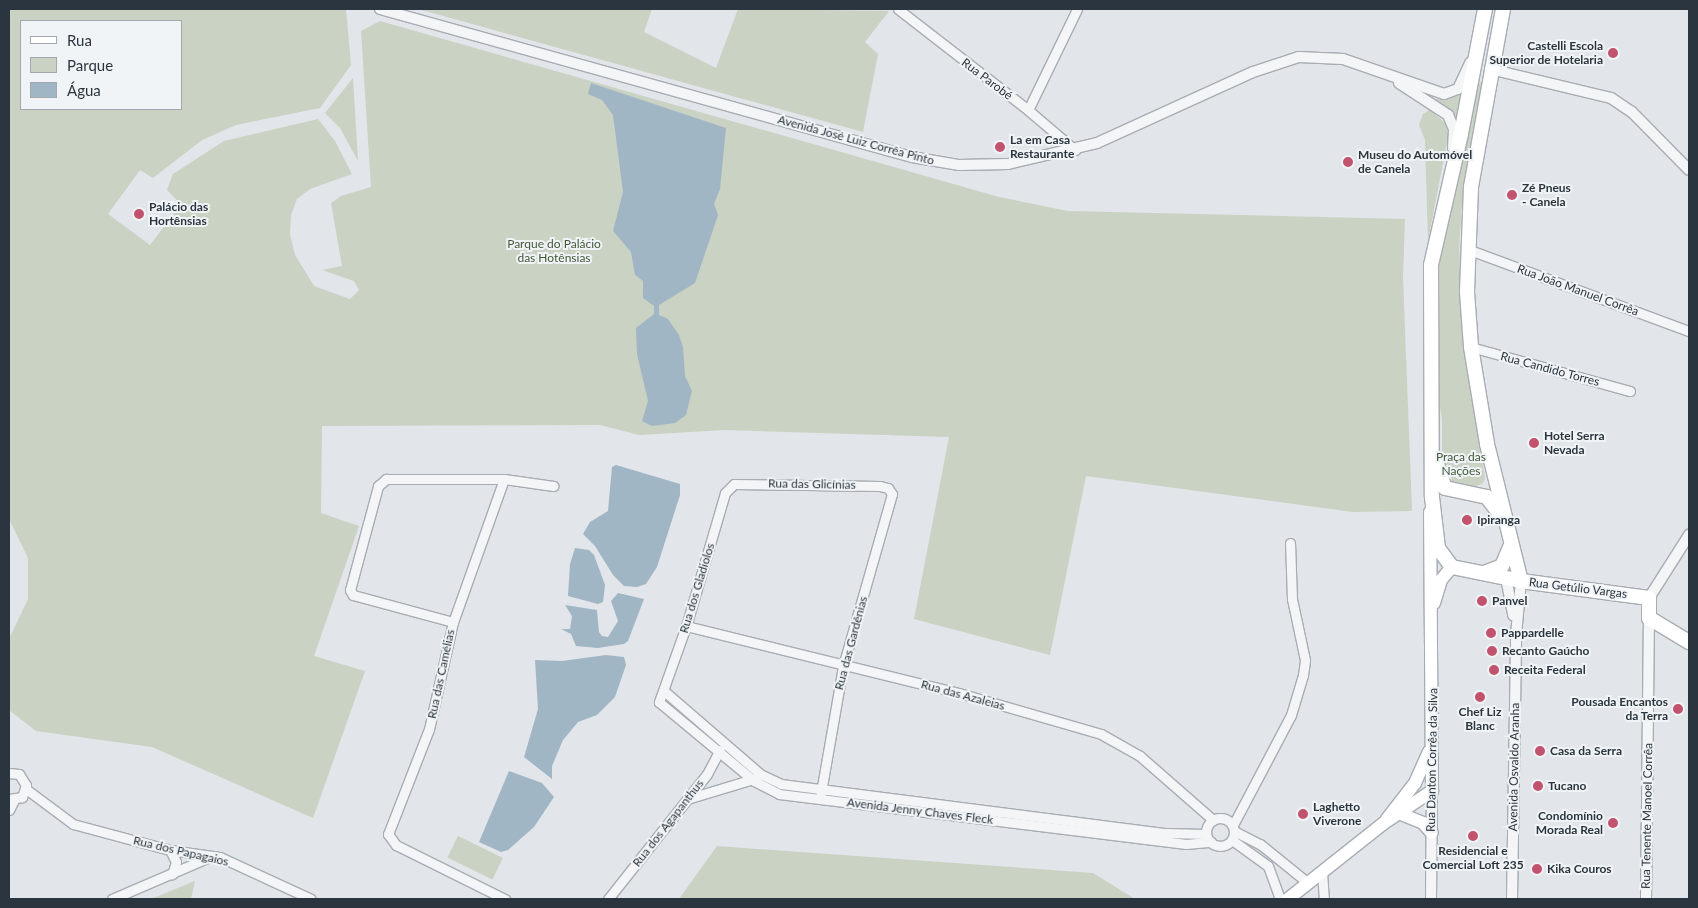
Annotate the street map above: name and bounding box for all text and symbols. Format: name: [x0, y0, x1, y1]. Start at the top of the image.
legend: [20, 20, 182, 110]
text: Rua: [67, 31, 92, 49]
place label: Castelli Escola Superior de Hotelaria: [1489, 39, 1603, 67]
marker: Castelli Escola Superior de Hotelaria: [1607, 47, 1619, 59]
street label: Rua Parobé: [959, 55, 1015, 103]
text: Parque: [67, 56, 113, 74]
text: Água: [67, 81, 101, 99]
street label: Avenida José Luiz Corrêa Pinto: [776, 112, 936, 168]
place label: La em Casa Restaurante: [1010, 133, 1074, 161]
marker: La em Casa Restaurante: [994, 141, 1006, 153]
place label: Museu do Automóvel de Canela: [1358, 148, 1473, 176]
marker: Museu do Automóvel de Canela: [1342, 156, 1354, 168]
place label: Zé Pneus - Canela: [1522, 181, 1571, 209]
marker: Zé Pneus - Canela: [1506, 189, 1518, 201]
place label: Palácio das Hortênsias: [149, 200, 208, 228]
marker: Palácio das Hortênsias: [133, 208, 145, 220]
park label: Parque do Palácio das Hotênsias: [507, 237, 601, 265]
street label: Rua João Manuel Corrêa: [1515, 261, 1641, 319]
street label: Rua Candido Torres: [1499, 349, 1601, 389]
place label: Hotel Serra Nevada: [1544, 429, 1604, 457]
marker: Hotel Serra Nevada: [1528, 437, 1540, 449]
park label: Praça das Nações: [1436, 450, 1486, 478]
street label: Rua das Glicínias: [768, 476, 856, 492]
place label: Ipiranga: [1477, 513, 1520, 527]
marker: Ipiranga: [1461, 514, 1473, 526]
street label: Rua dos Gladiolos: [676, 541, 718, 635]
street label: Rua Getúlio Vargas: [1528, 575, 1628, 601]
street label: Rua das Gardênias: [832, 594, 870, 692]
place label: Panvel: [1492, 594, 1527, 608]
marker: Panvel: [1476, 595, 1488, 607]
place label: Pappardelle: [1501, 626, 1564, 640]
marker: Pappardelle: [1485, 627, 1497, 639]
street label: Rua das Camélias: [424, 628, 458, 720]
place label: Recanto Gaúcho: [1502, 644, 1590, 658]
marker: Recanto Gaúcho: [1486, 645, 1498, 657]
place label: Receita Federal: [1504, 663, 1586, 677]
marker: Receita Federal: [1488, 664, 1500, 676]
street label: Rua das Azaleias: [919, 677, 1007, 713]
street label: Rua Danton Corrêa da Silva: [1424, 688, 1440, 832]
marker: Chef Liz Blanc: [1474, 691, 1486, 703]
place label: Pousada Encantos da Terra: [1571, 695, 1668, 723]
street label: Avenida Osvaldo Aranha: [1506, 702, 1522, 832]
marker: Pousada Encantos da Terra: [1672, 703, 1684, 715]
place label: Chef Liz Blanc: [1458, 705, 1502, 733]
street label: Rua Tenente Manoel Corrêa: [1639, 743, 1655, 889]
place label: Casa da Serra: [1550, 744, 1622, 758]
marker: Casa da Serra: [1534, 745, 1546, 757]
street label: Rua dos Agapanthus: [629, 776, 707, 870]
place label: Tucano: [1548, 779, 1586, 793]
marker: Tucano: [1532, 780, 1544, 792]
street label: Avenida Jenny Chaves Fleck: [846, 795, 994, 827]
place label: Laghetto Viverone: [1313, 800, 1361, 828]
marker: Laghetto Viverone: [1297, 808, 1309, 820]
place label: Condomínio Morada Real: [1536, 809, 1603, 837]
marker: Condomínio Morada Real: [1607, 817, 1619, 829]
marker: Residencial e Comercial Loft 235: [1467, 830, 1479, 842]
street label: Rua dos Papagaios: [132, 833, 230, 869]
place label: Residencial e Comercial Loft 235: [1422, 844, 1524, 872]
place label: Kika Couros: [1547, 862, 1612, 876]
marker: Kika Couros: [1531, 863, 1543, 875]

